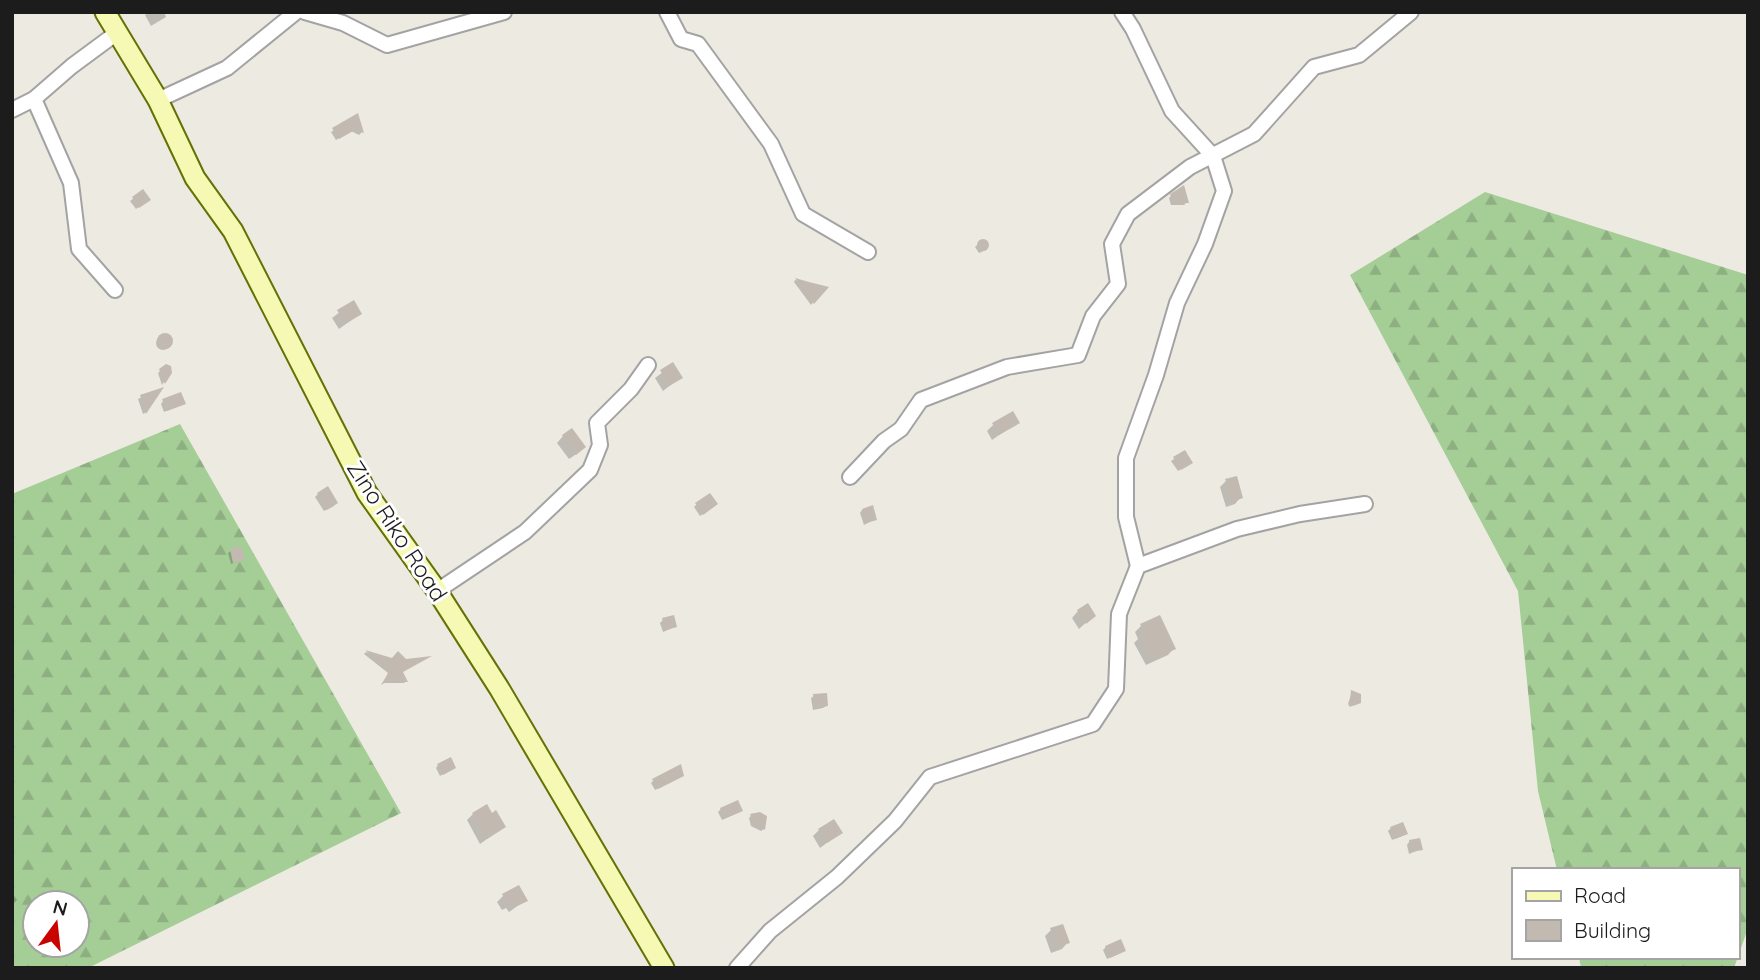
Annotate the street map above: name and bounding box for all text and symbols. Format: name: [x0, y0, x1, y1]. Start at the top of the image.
street label: Zino Riko Road: [341, 455, 454, 607]
legend: [1512, 868, 1739, 959]
text: Road: [1574, 882, 1626, 908]
north arrow: [21, 889, 91, 959]
text: N: [51, 894, 70, 921]
text: Building: [1574, 917, 1651, 943]

